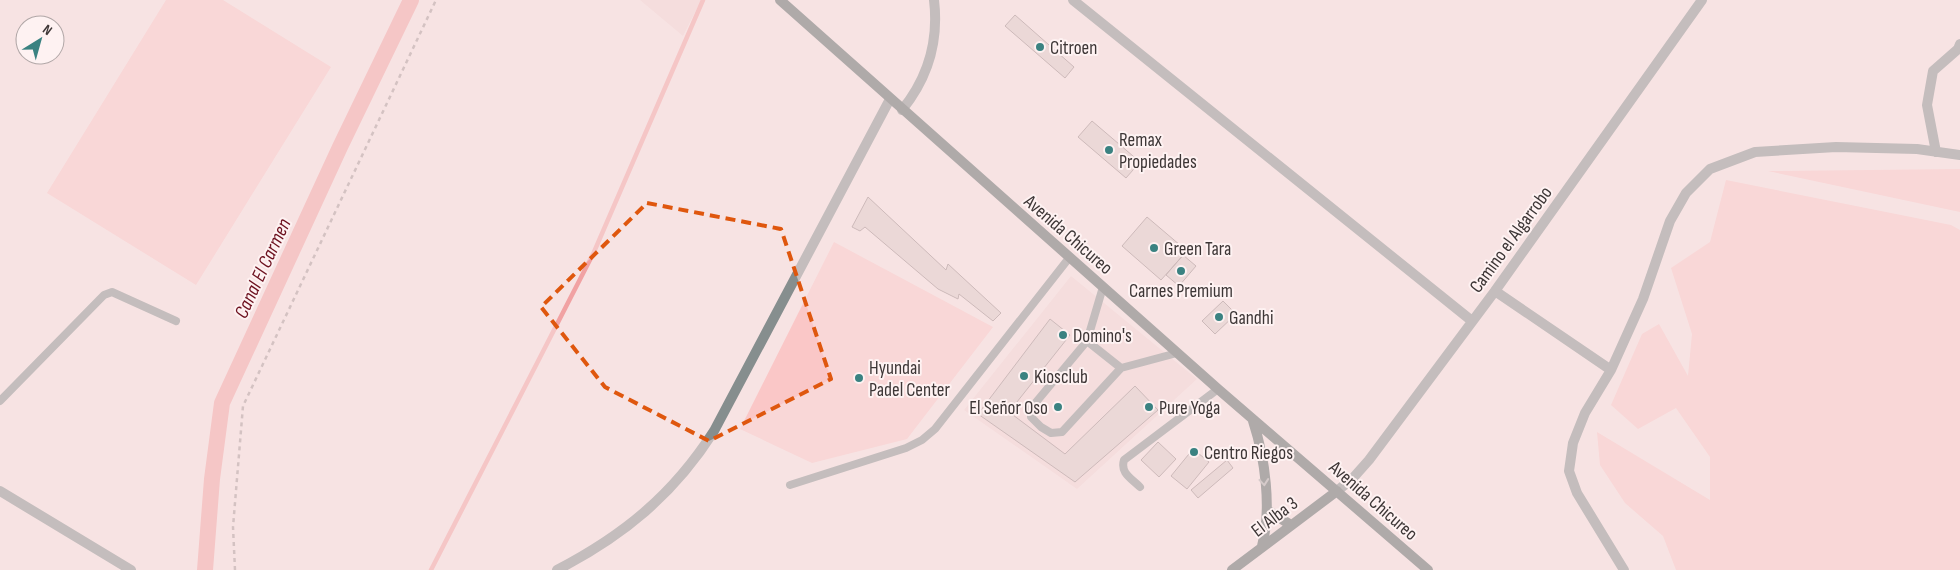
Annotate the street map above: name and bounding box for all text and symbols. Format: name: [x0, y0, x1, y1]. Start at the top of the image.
north arrow: [15, 15, 65, 65]
text: N: [39, 21, 56, 39]
place label: Citroen: [1050, 37, 1097, 60]
marker: Citroen: [1034, 41, 1046, 53]
place label: Remax Propiedades: [1119, 129, 1197, 174]
marker: Remax Propiedades: [1103, 144, 1115, 156]
street label: Camino el Algarrobo: [1465, 182, 1558, 298]
street label: Avenida Chicureo: [1018, 190, 1117, 280]
water label: Canal El Carmen: [229, 215, 296, 322]
place label: Green Tara: [1164, 238, 1231, 261]
marker: Green Tara: [1148, 242, 1160, 254]
marker: Carnes Premium: [1175, 265, 1187, 277]
place label: Carnes Premium: [1129, 280, 1233, 303]
place label: Gandhi: [1229, 307, 1273, 330]
marker: Gandhi: [1213, 311, 1225, 323]
place label: Domino's: [1073, 325, 1132, 348]
marker: Domino's: [1057, 329, 1069, 341]
place label: Hyundai Padel Center: [869, 357, 950, 402]
place label: Kiosclub: [1034, 366, 1088, 389]
marker: Kiosclub: [1018, 370, 1030, 382]
marker: Hyundai Padel Center: [853, 372, 865, 384]
place label: El Señor Oso: [969, 397, 1048, 420]
place label: Pure Yoga: [1159, 397, 1220, 420]
marker: El Señor Oso: [1052, 401, 1064, 413]
marker: Pure Yoga: [1143, 401, 1155, 413]
place label: Centro Riegos: [1204, 442, 1293, 465]
marker: Centro Riegos: [1188, 446, 1200, 458]
street label: Avenida Chicureo: [1323, 456, 1422, 546]
one-way arrow: [1258, 478, 1269, 486]
street label: El Alba 3: [1247, 492, 1303, 542]

